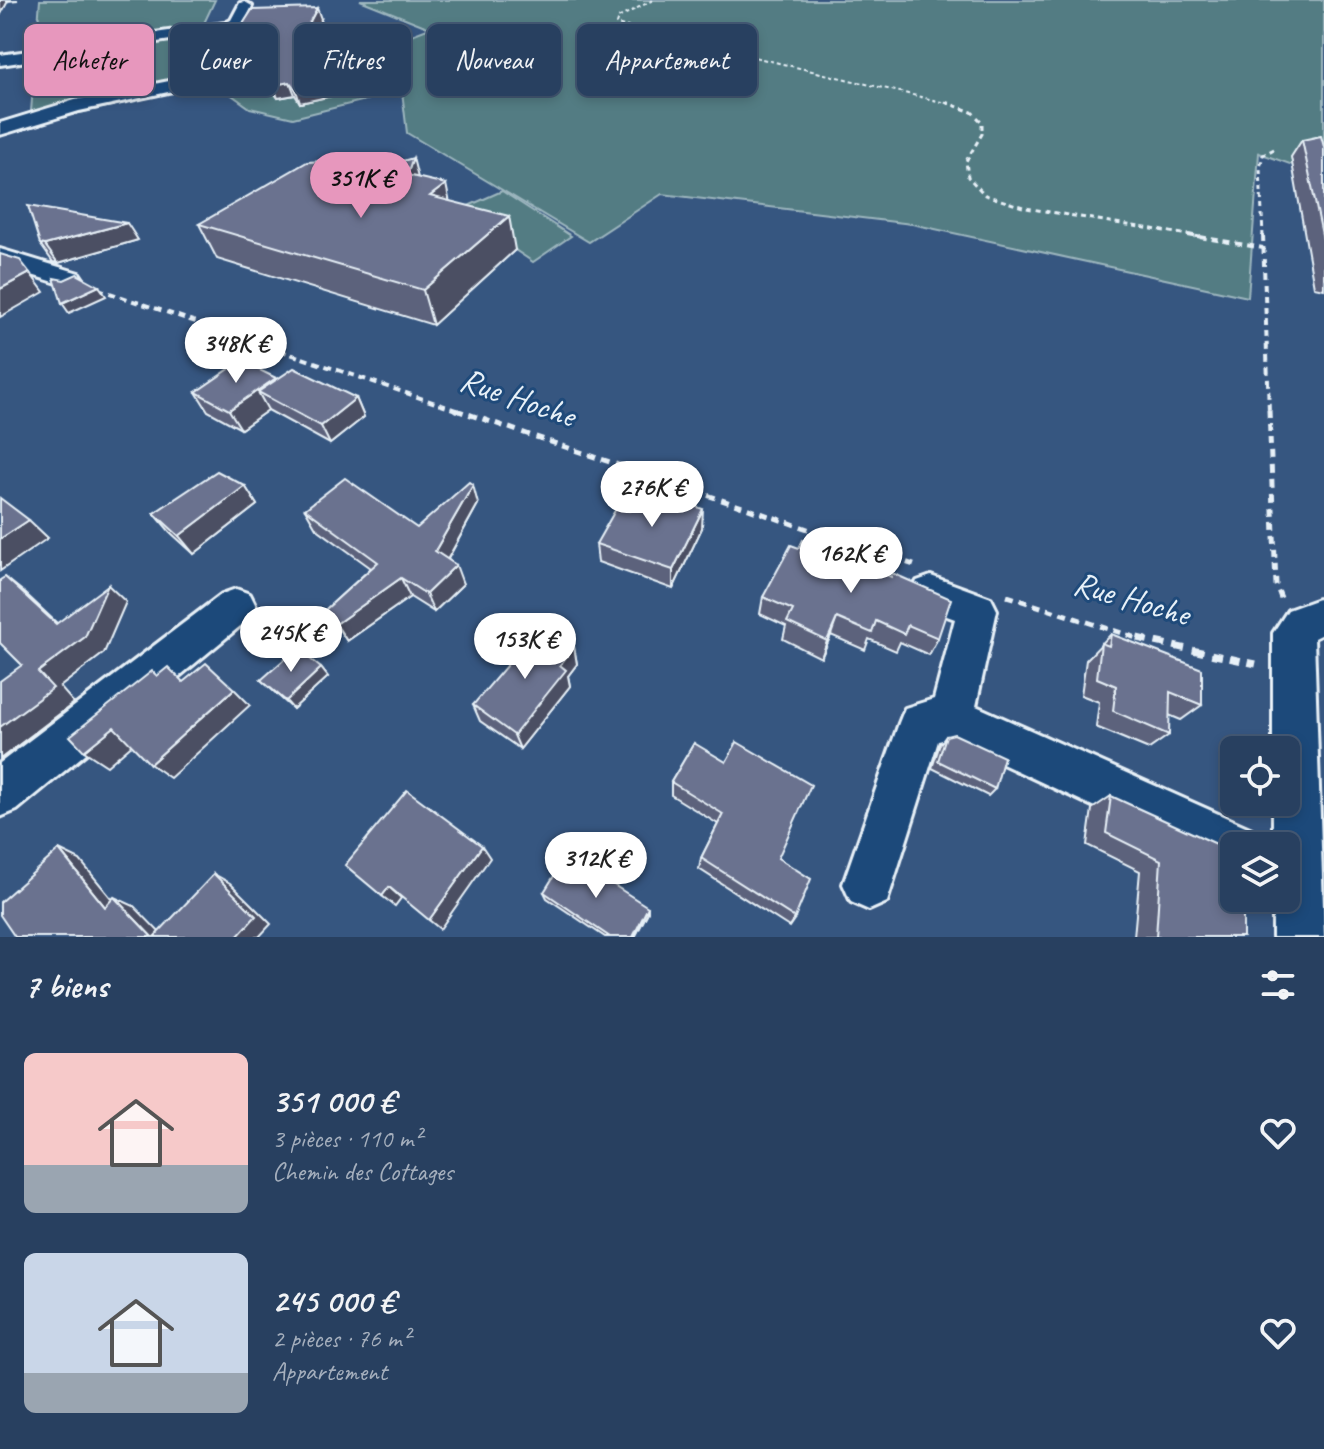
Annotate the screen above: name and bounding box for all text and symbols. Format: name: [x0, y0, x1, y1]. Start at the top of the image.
chip: Acheter: [24, 24, 154, 96]
chip: Louer: [170, 24, 278, 96]
chip: Filtres: [294, 24, 411, 96]
chip: Nouveau: [427, 24, 561, 96]
chip: Appartement: [577, 24, 757, 96]
pin: 351K €: [296, 152, 426, 220]
text: 351K €: [328, 161, 394, 194]
pin: 348K €: [171, 317, 301, 385]
text: 348K €: [203, 326, 269, 359]
street label: Rue Hoche: [455, 357, 584, 438]
pin: 276K €: [587, 461, 717, 529]
text: 276K €: [619, 470, 685, 503]
pin: 162K €: [786, 527, 916, 595]
text: 162K €: [818, 536, 884, 569]
street label: Rue Hoche: [1069, 561, 1198, 636]
pin: 245K €: [226, 606, 356, 674]
pin: 153K €: [460, 613, 590, 681]
text: 245K €: [258, 615, 324, 648]
text: 153K €: [492, 622, 558, 655]
map controls: [1220, 736, 1300, 912]
button: locate: [1220, 736, 1300, 816]
pin: 312K €: [531, 832, 661, 900]
button: layers: [1220, 832, 1300, 912]
text: 312K €: [563, 841, 629, 874]
icon: filters: [1256, 963, 1300, 1007]
text: 7 biens: [24, 964, 108, 1007]
text: 351 000 €: [272, 1079, 395, 1122]
icon: home: [88, 1085, 184, 1181]
icon: heart: [1256, 1111, 1300, 1155]
text: 3 pièces · 110 m²: [272, 1122, 421, 1155]
text: Chemin des Cottages: [272, 1155, 453, 1188]
text: 245 000 €: [272, 1279, 395, 1322]
icon: home: [88, 1285, 184, 1381]
icon: heart: [1256, 1311, 1300, 1355]
text: 2 pièces · 76 m²: [272, 1322, 410, 1355]
text: Appartement: [272, 1355, 387, 1388]

